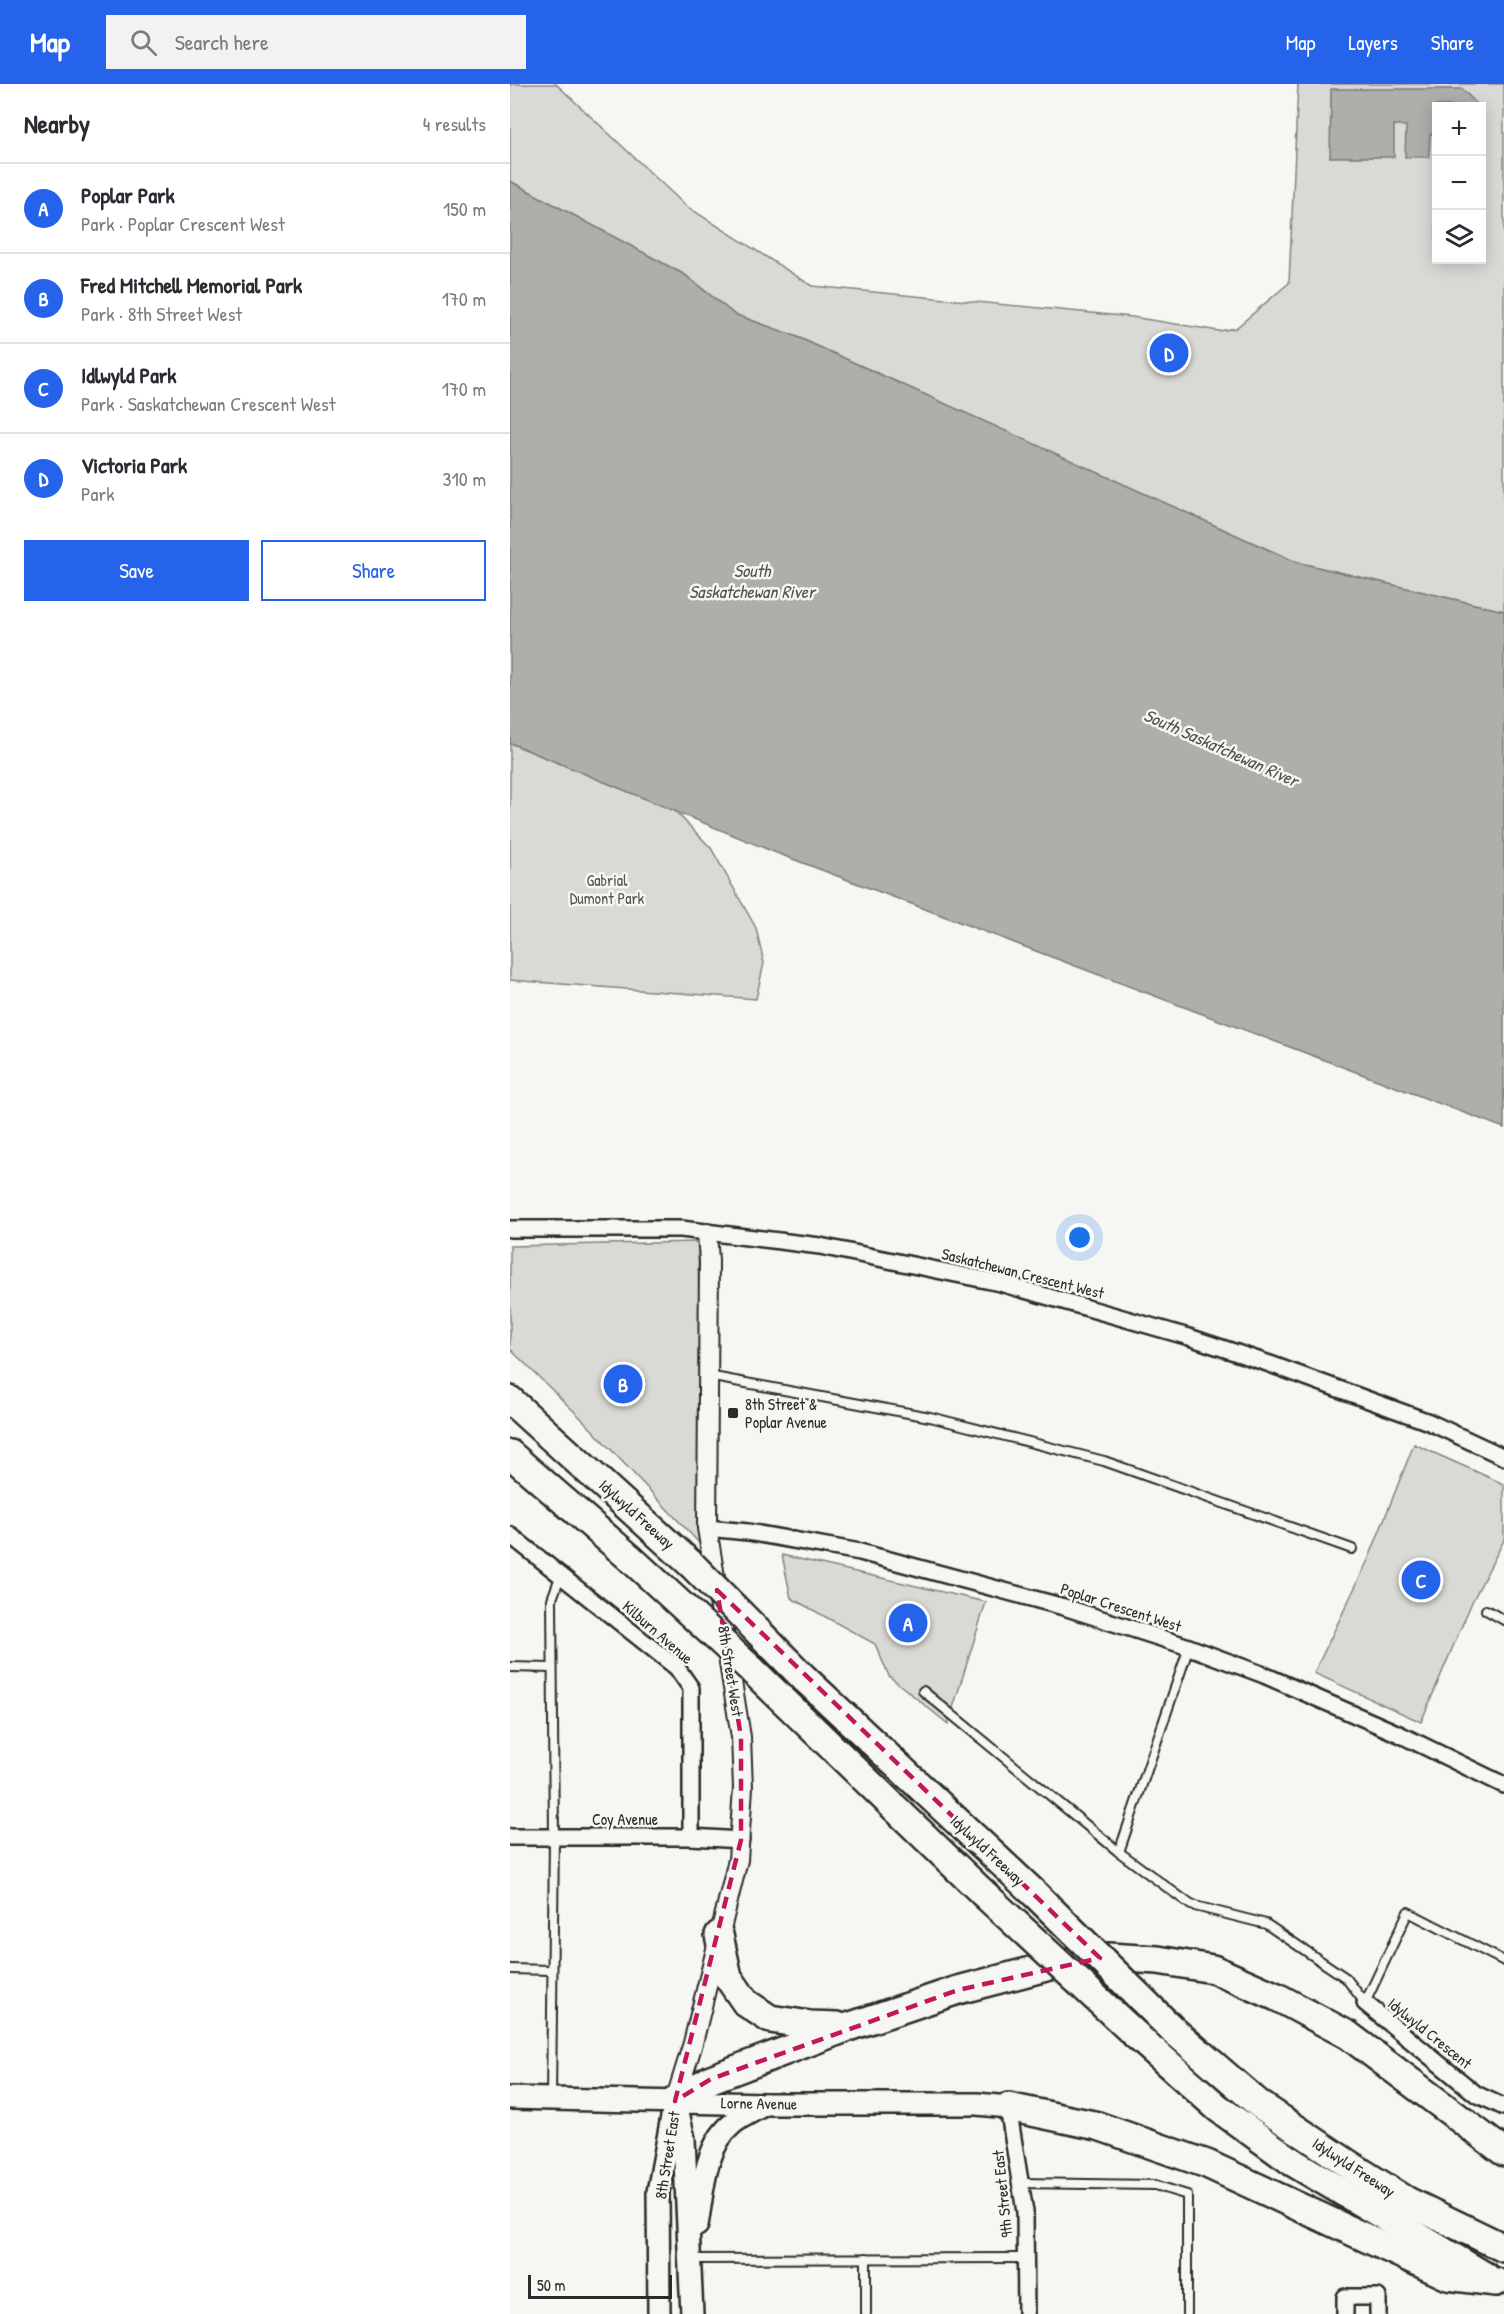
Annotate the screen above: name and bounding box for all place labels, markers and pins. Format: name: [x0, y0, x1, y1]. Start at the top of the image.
pin: D: [1150, 330, 1188, 376]
pin: B: [604, 1362, 642, 1406]
place label: 8th Street & Poplar Avenue: [745, 1393, 828, 1433]
marker: 8th Street & Poplar Avenue: [726, 1406, 740, 1420]
pin: C: [1402, 1558, 1440, 1602]
pin: A: [888, 1600, 928, 1646]

